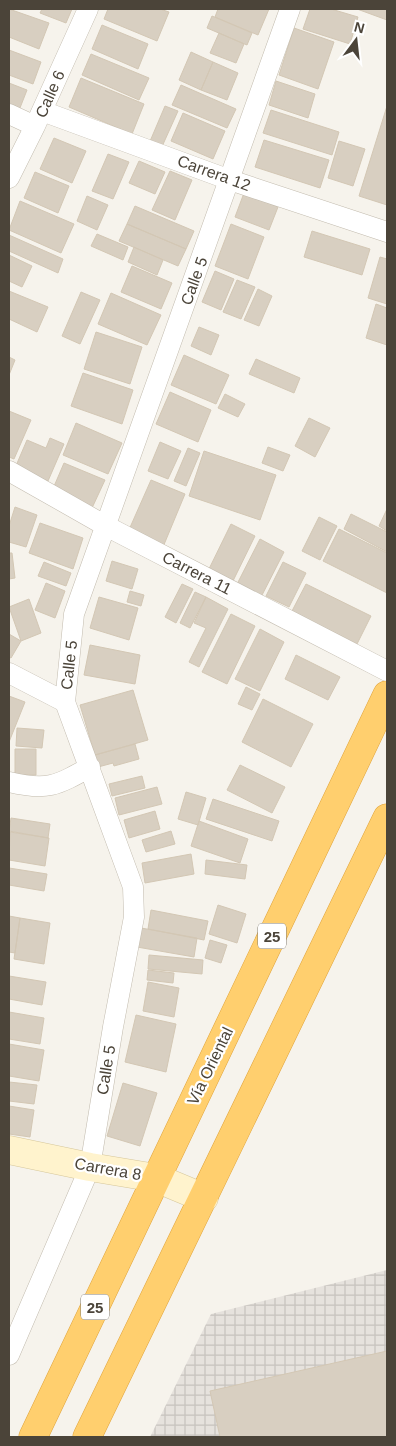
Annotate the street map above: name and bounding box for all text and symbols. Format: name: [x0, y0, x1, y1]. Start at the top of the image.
north arrow: [331, 15, 381, 65]
text: N: [352, 18, 366, 36]
street label: Calle 6: [32, 68, 68, 120]
street label: Carrera 12: [175, 152, 253, 194]
street label: Calle 5: [177, 255, 211, 307]
street label: Carrera 11: [160, 548, 234, 598]
street label: Calle 5: [58, 639, 80, 691]
road number: 25: [258, 924, 286, 948]
street label: Vía Oriental: [184, 1024, 236, 1108]
street label: Calle 5: [94, 1044, 118, 1096]
street label: Carrera 8: [73, 1155, 143, 1183]
road number: 25: [81, 1294, 109, 1320]

